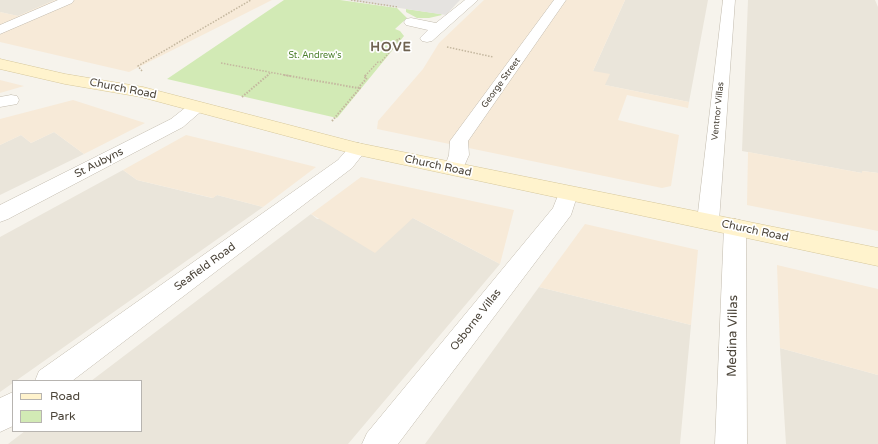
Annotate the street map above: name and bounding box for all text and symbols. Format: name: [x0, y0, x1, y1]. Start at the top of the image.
district label: HOVE: [370, 40, 412, 56]
park label: St. Andrew's: [288, 51, 342, 61]
street label: George Street: [479, 56, 523, 110]
street label: Church Road: [88, 76, 158, 102]
street label: Ventnor Villas: [710, 81, 726, 141]
street label: St Aubyns: [72, 145, 126, 181]
street label: Church Road: [403, 152, 473, 180]
street label: Church Road: [720, 217, 790, 245]
street label: Seafield Road: [172, 240, 238, 294]
street label: Osborne Villas: [448, 286, 504, 354]
street label: Medina Villas: [724, 295, 742, 377]
legend: [12, 380, 142, 432]
text: Road: [50, 389, 80, 403]
text: Park: [50, 409, 76, 423]

